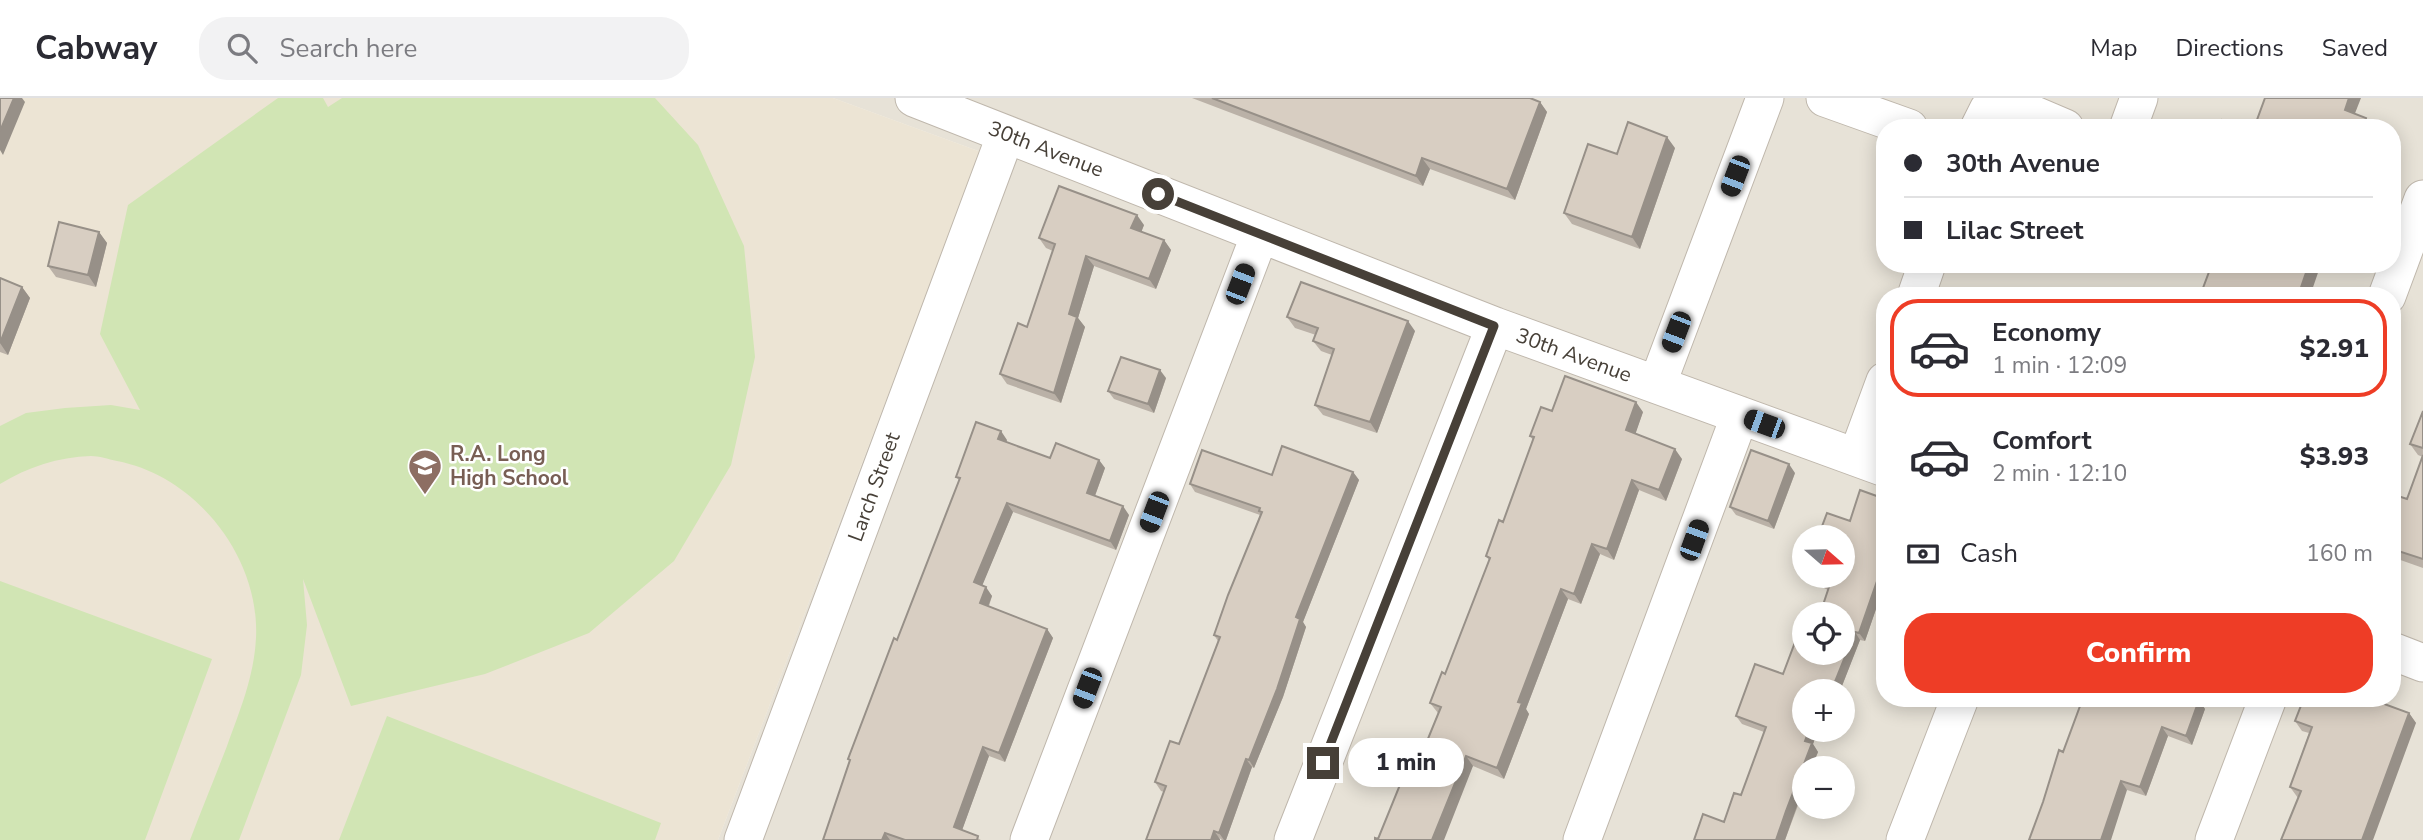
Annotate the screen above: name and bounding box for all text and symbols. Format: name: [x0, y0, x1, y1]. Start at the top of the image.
search box: [199, 17, 689, 80]
text: Cabway: [35, 26, 157, 71]
icon: search: [223, 29, 261, 67]
text: Search here: [279, 31, 417, 66]
text: Map: [2090, 32, 2137, 64]
text: Directions: [2175, 32, 2284, 64]
text: Saved: [2322, 32, 2388, 64]
street label: 30th Avenue: [984, 114, 1108, 184]
text: 30th Avenue: [1946, 146, 2100, 181]
car: [1718, 153, 1753, 199]
route start: [1142, 178, 1174, 210]
text: Lilac Street: [1946, 213, 2083, 248]
car: [1223, 261, 1258, 307]
car: [1659, 309, 1694, 355]
text: Economy: [1992, 315, 2101, 350]
icon: car: [1908, 317, 1971, 380]
street label: 30th Avenue: [1512, 321, 1636, 389]
text: $2.91: [2300, 331, 2369, 366]
text: 1 min · 12:09: [1992, 350, 2127, 381]
car: [1741, 407, 1788, 441]
text: Comfort: [1992, 423, 2092, 458]
icon: car: [1908, 425, 1971, 488]
street label: Larch Street: [841, 428, 907, 545]
text: $3.93: [2300, 439, 2369, 474]
place label: R.A. Long High School: [450, 440, 569, 492]
school or university icon: R.A. Long High School: [406, 447, 444, 496]
text: 2 min · 12:10: [1992, 458, 2127, 489]
car: [1137, 489, 1172, 535]
car: [1677, 517, 1712, 563]
north arrow: [1792, 525, 1855, 588]
map controls: [1792, 525, 1855, 819]
icon: cash: [1904, 535, 1942, 573]
text: Cash: [1960, 536, 2018, 571]
text: 160 m: [2306, 538, 2373, 569]
button: locate: [1792, 602, 1855, 665]
button: Confirm: [1904, 613, 2373, 693]
car: [1070, 665, 1105, 711]
button: +: [1792, 679, 1855, 742]
callout: 1 min: [1348, 738, 1463, 788]
route end: [1307, 747, 1339, 779]
text: 1 min: [1376, 747, 1436, 778]
button: −: [1792, 756, 1855, 819]

